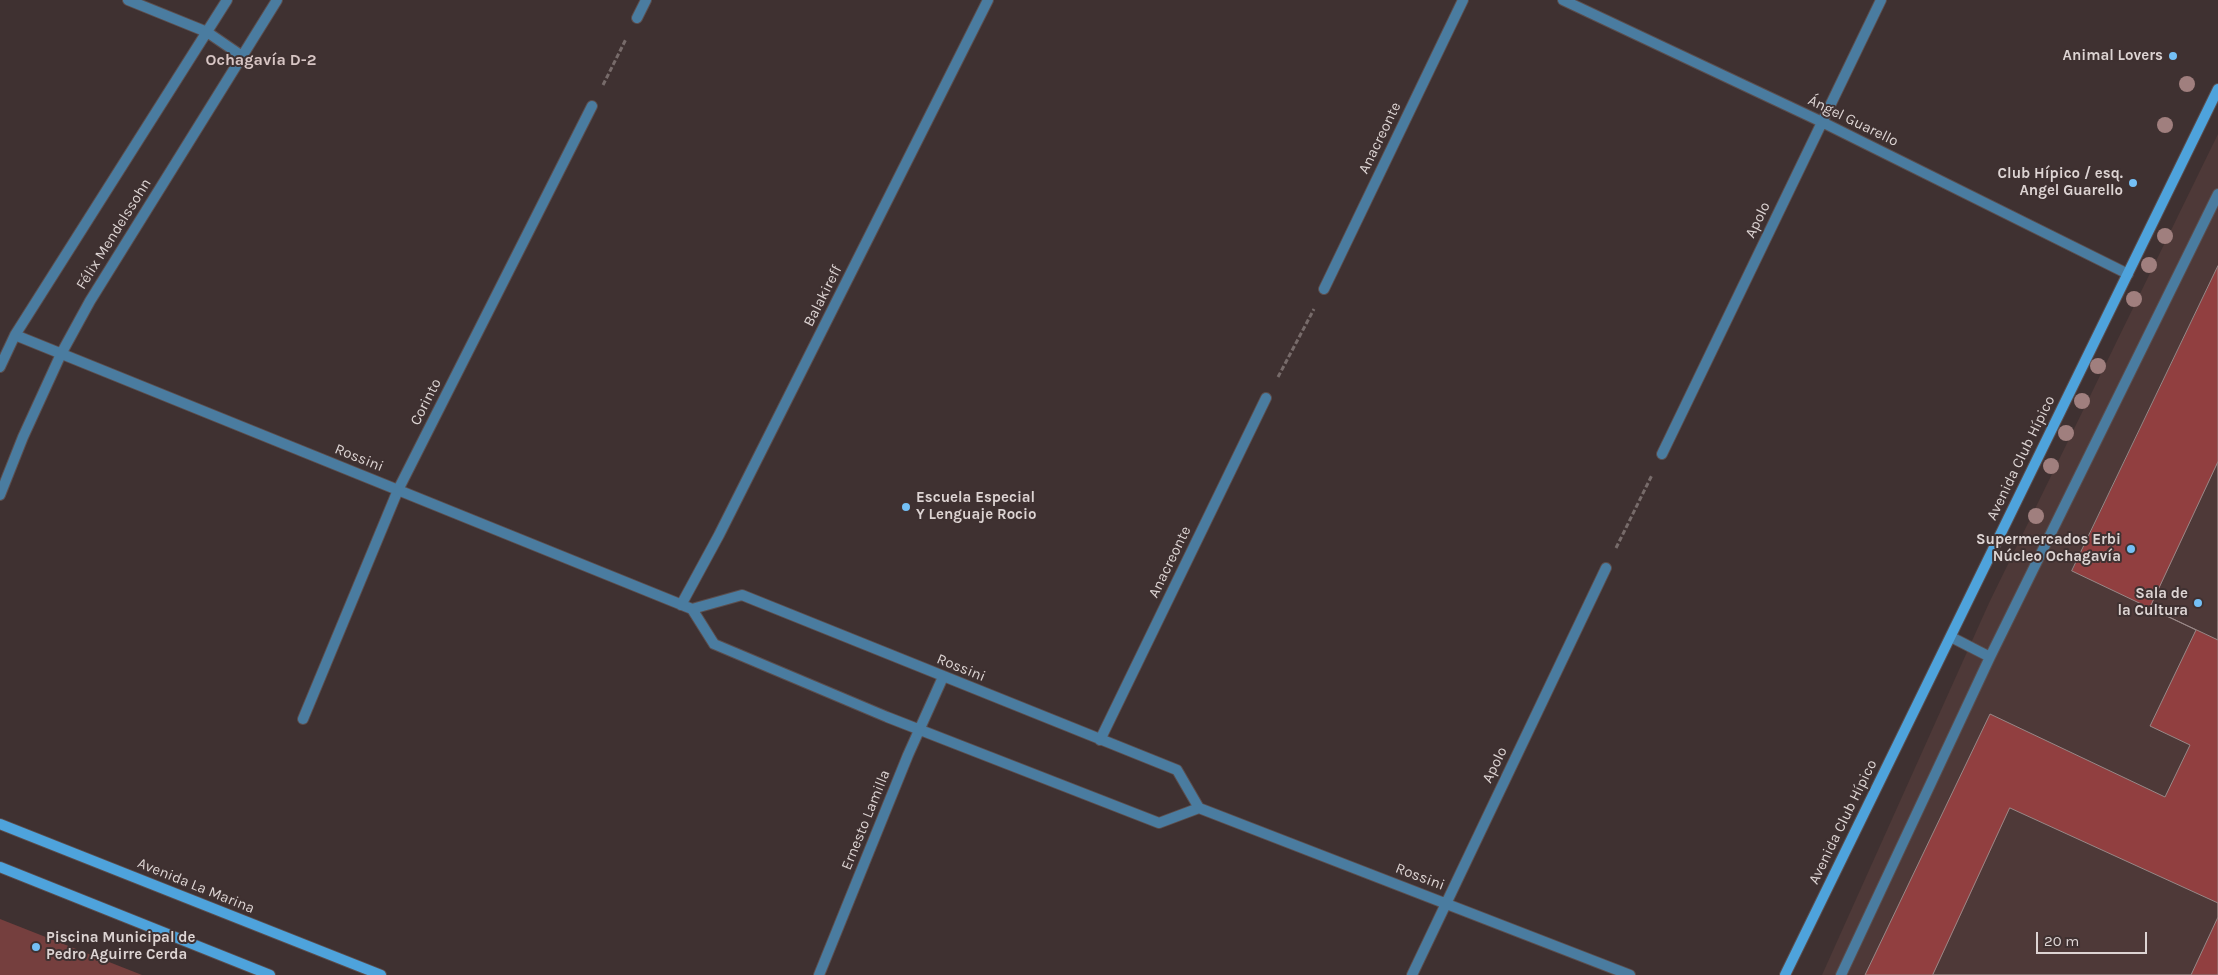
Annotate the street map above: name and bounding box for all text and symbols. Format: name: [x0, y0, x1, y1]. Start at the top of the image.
place label: Animal Lovers: [2063, 47, 2163, 65]
district label: Ochagavía D-2: [206, 50, 316, 70]
marker: Animal Lovers: [2167, 50, 2179, 62]
street label: Ángel Guarello: [1805, 91, 1901, 151]
street label: Anacreonte: [1355, 99, 1405, 177]
place label: Club Hípico / esq. Angel Guarello: [1998, 165, 2123, 200]
street label: Félix Mendelssohn: [73, 175, 155, 293]
marker: Club Hípico / esq. Angel Guarello: [2127, 177, 2139, 189]
street label: Apolo: [1742, 199, 1774, 241]
street label: Balakireff: [800, 262, 846, 330]
street label: Corinto: [407, 376, 445, 428]
street label: Avenida Club Hípico: [1983, 393, 2059, 523]
street label: Rossini: [332, 440, 386, 476]
place label: Escuela Especial Y Lenguaje Rocio: [916, 489, 1036, 524]
marker: Escuela Especial Y Lenguaje Rocio: [900, 501, 912, 513]
street label: Anacreonte: [1145, 523, 1195, 601]
place label: Supermercados Erbi Núcleo Ochagavía: [1976, 531, 2121, 566]
marker: Supermercados Erbi Núcleo Ochagavía: [2125, 543, 2137, 555]
place label: Sala de la Cultura: [2117, 585, 2188, 620]
marker: Sala de la Cultura: [2192, 597, 2204, 609]
street label: Rossini: [934, 650, 988, 686]
street label: Apolo: [1479, 744, 1511, 786]
street label: Avenida Club Hípico: [1805, 757, 1881, 887]
street label: Ernesto Lamilla: [838, 767, 894, 873]
street label: Avenida La Marina: [135, 854, 257, 918]
street label: Rossini: [1393, 859, 1447, 895]
scale bar: [2038, 922, 2149, 954]
place label: Piscina Municipal de Pedro Aguirre Cerda: [46, 929, 195, 964]
text: 20 m: [2044, 932, 2079, 950]
marker: Piscina Municipal de Pedro Aguirre Cerda: [30, 941, 42, 953]

